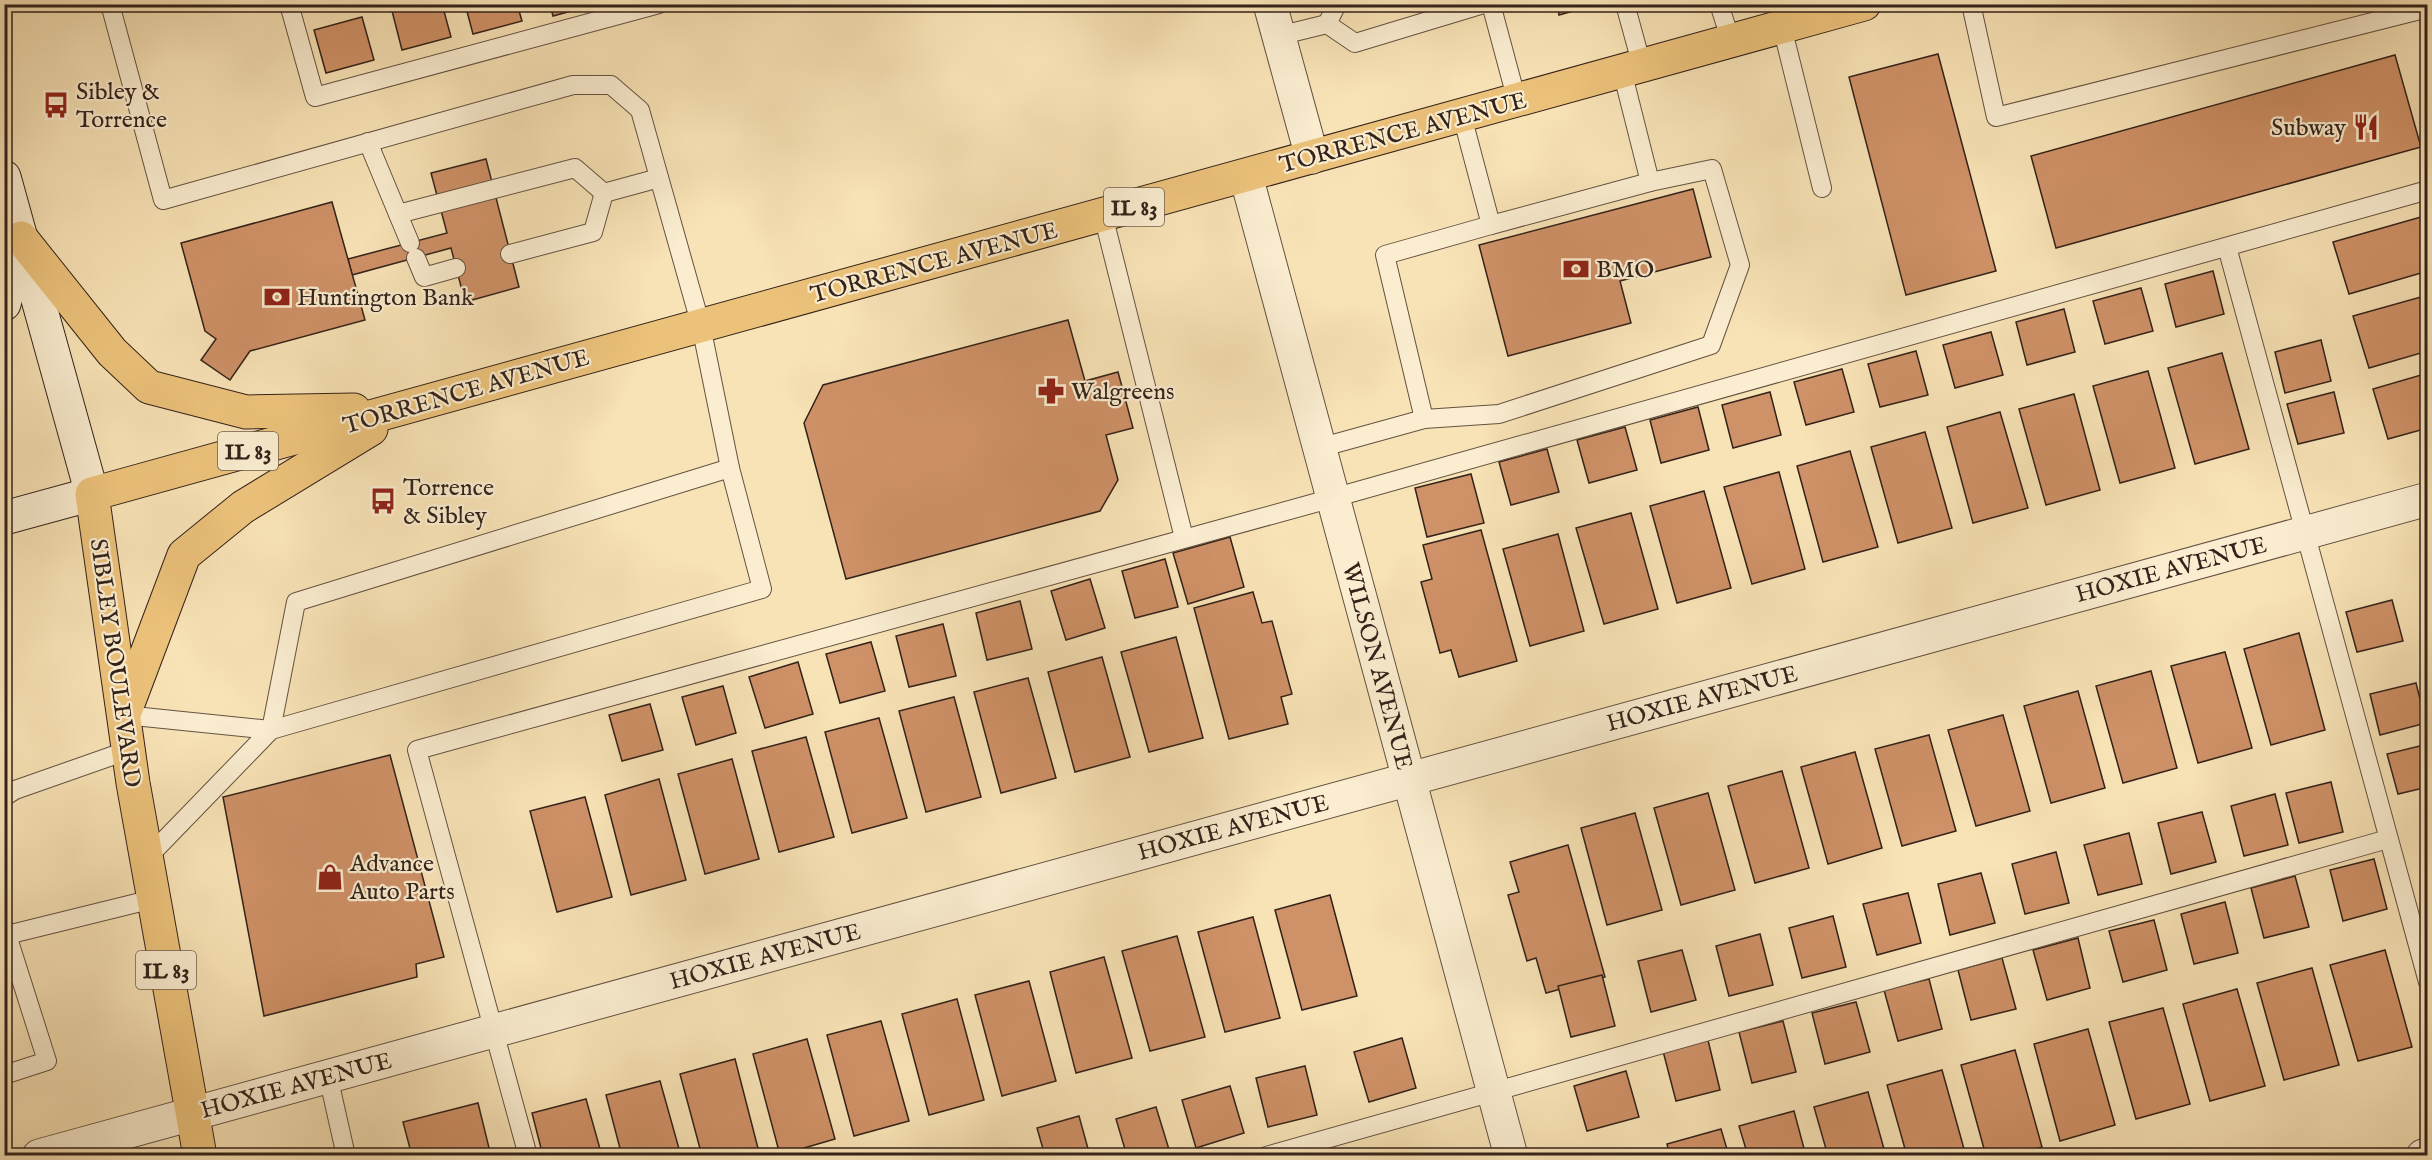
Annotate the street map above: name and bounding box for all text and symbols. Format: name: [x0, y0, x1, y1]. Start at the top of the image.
place label: Sibley & Torrence: [76, 77, 167, 136]
street label: TORRENCE AVENUE: [1276, 86, 1530, 181]
bus stop icon: Sibley & Torrence: [41, 90, 71, 120]
restaurant icon: Subway: [2351, 112, 2381, 142]
place label: Subway: [2271, 113, 2346, 144]
road number: IL 83: [1104, 188, 1164, 226]
street label: TORRENCE AVENUE: [807, 216, 1061, 311]
bank icon: BMO: [1561, 254, 1591, 284]
place label: BMO: [1596, 255, 1654, 286]
bank icon: Huntington Bank: [262, 282, 292, 312]
place label: Huntington Bank: [297, 283, 474, 314]
street label: TORRENCE AVENUE: [340, 342, 593, 442]
pharmacy icon: Walgreens: [1036, 376, 1066, 406]
place label: Walgreens: [1071, 377, 1174, 408]
road number: IL 83: [218, 432, 278, 470]
place label: Torrence & Sibley: [403, 473, 494, 532]
bus stop icon: Torrence & Sibley: [368, 486, 398, 516]
street label: HOXIE AVENUE: [2072, 530, 2270, 611]
street label: SIBLEY BOULEVARD: [82, 537, 147, 790]
street label: WILSON AVENUE: [1334, 559, 1419, 773]
street label: HOXIE AVENUE: [1603, 659, 1801, 740]
street label: HOXIE AVENUE: [1134, 788, 1332, 869]
place label: Advance Auto Parts: [349, 849, 455, 908]
shop icon: Advance Auto Parts: [315, 862, 345, 892]
street label: HOXIE AVENUE: [666, 917, 864, 998]
road number: IL 83: [136, 951, 196, 989]
street label: HOXIE AVENUE: [197, 1046, 395, 1127]

